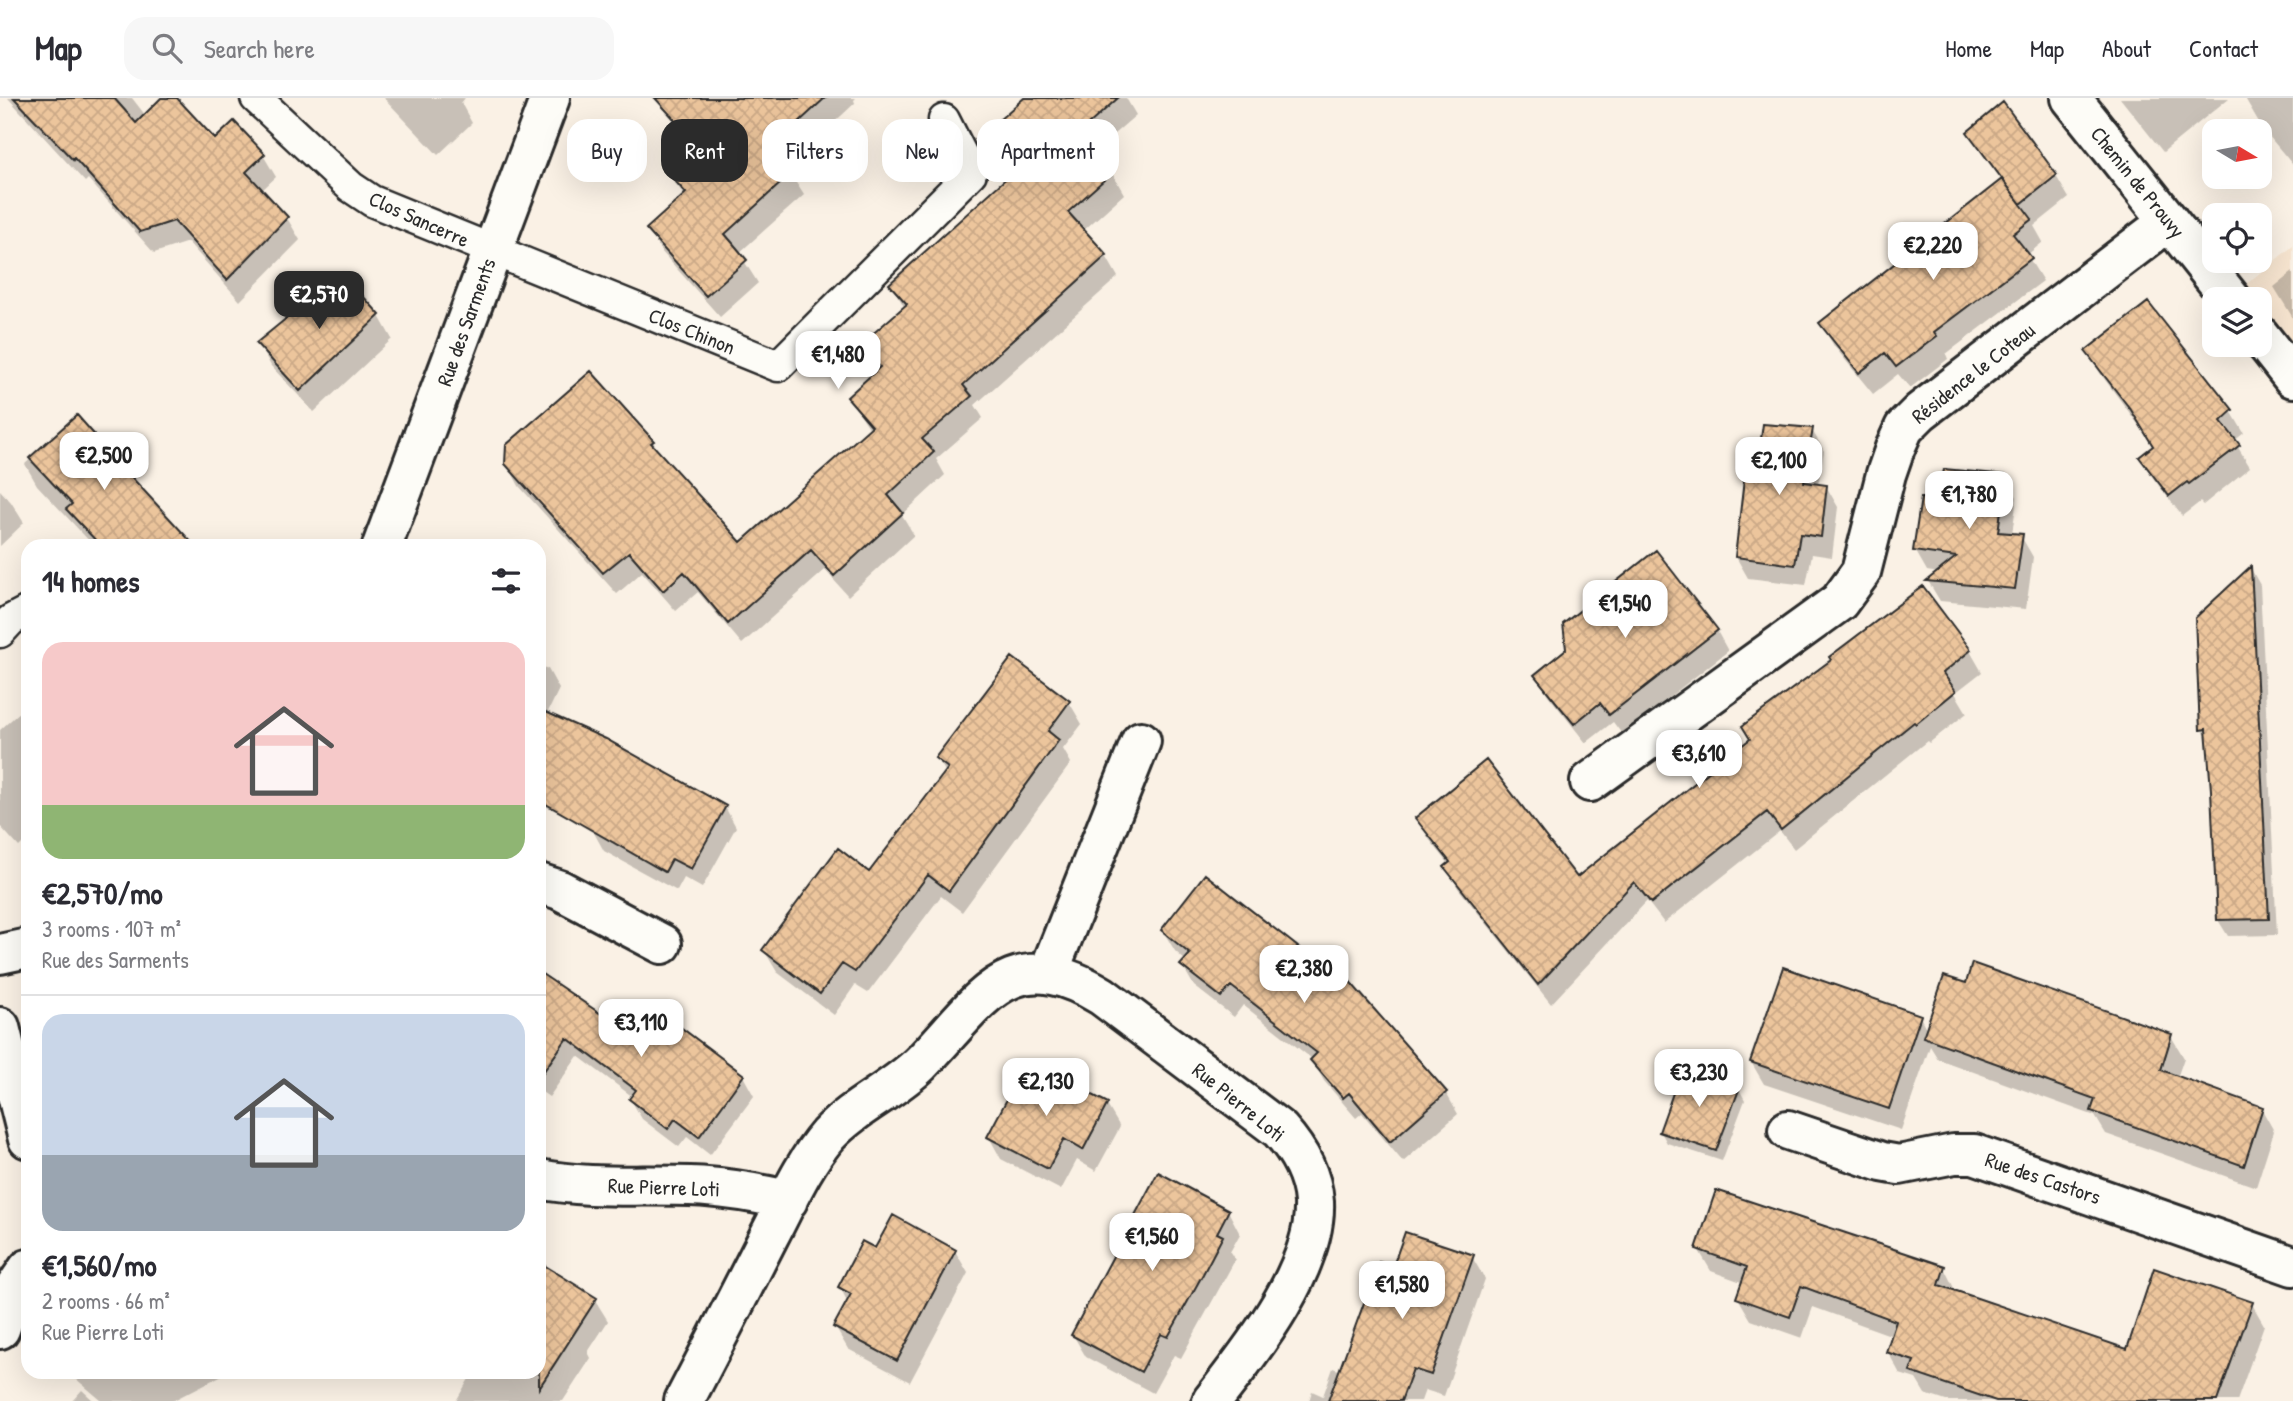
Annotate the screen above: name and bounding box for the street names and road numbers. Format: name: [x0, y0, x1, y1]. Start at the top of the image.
street label: Chemin de Prouvy: [2084, 120, 2192, 244]
street label: Clos Sancerre: [364, 184, 474, 254]
street label: Rue des Sarments: [429, 254, 503, 390]
street label: Clos Chinon: [644, 301, 740, 361]
street label: Résidence le Coteau: [1905, 315, 2041, 430]
street label: Rue Pierre Loti: [1186, 1056, 1292, 1148]
street label: Rue des Castors: [1981, 1145, 2105, 1211]
street label: Rue Pierre Loti: [608, 1171, 720, 1203]

